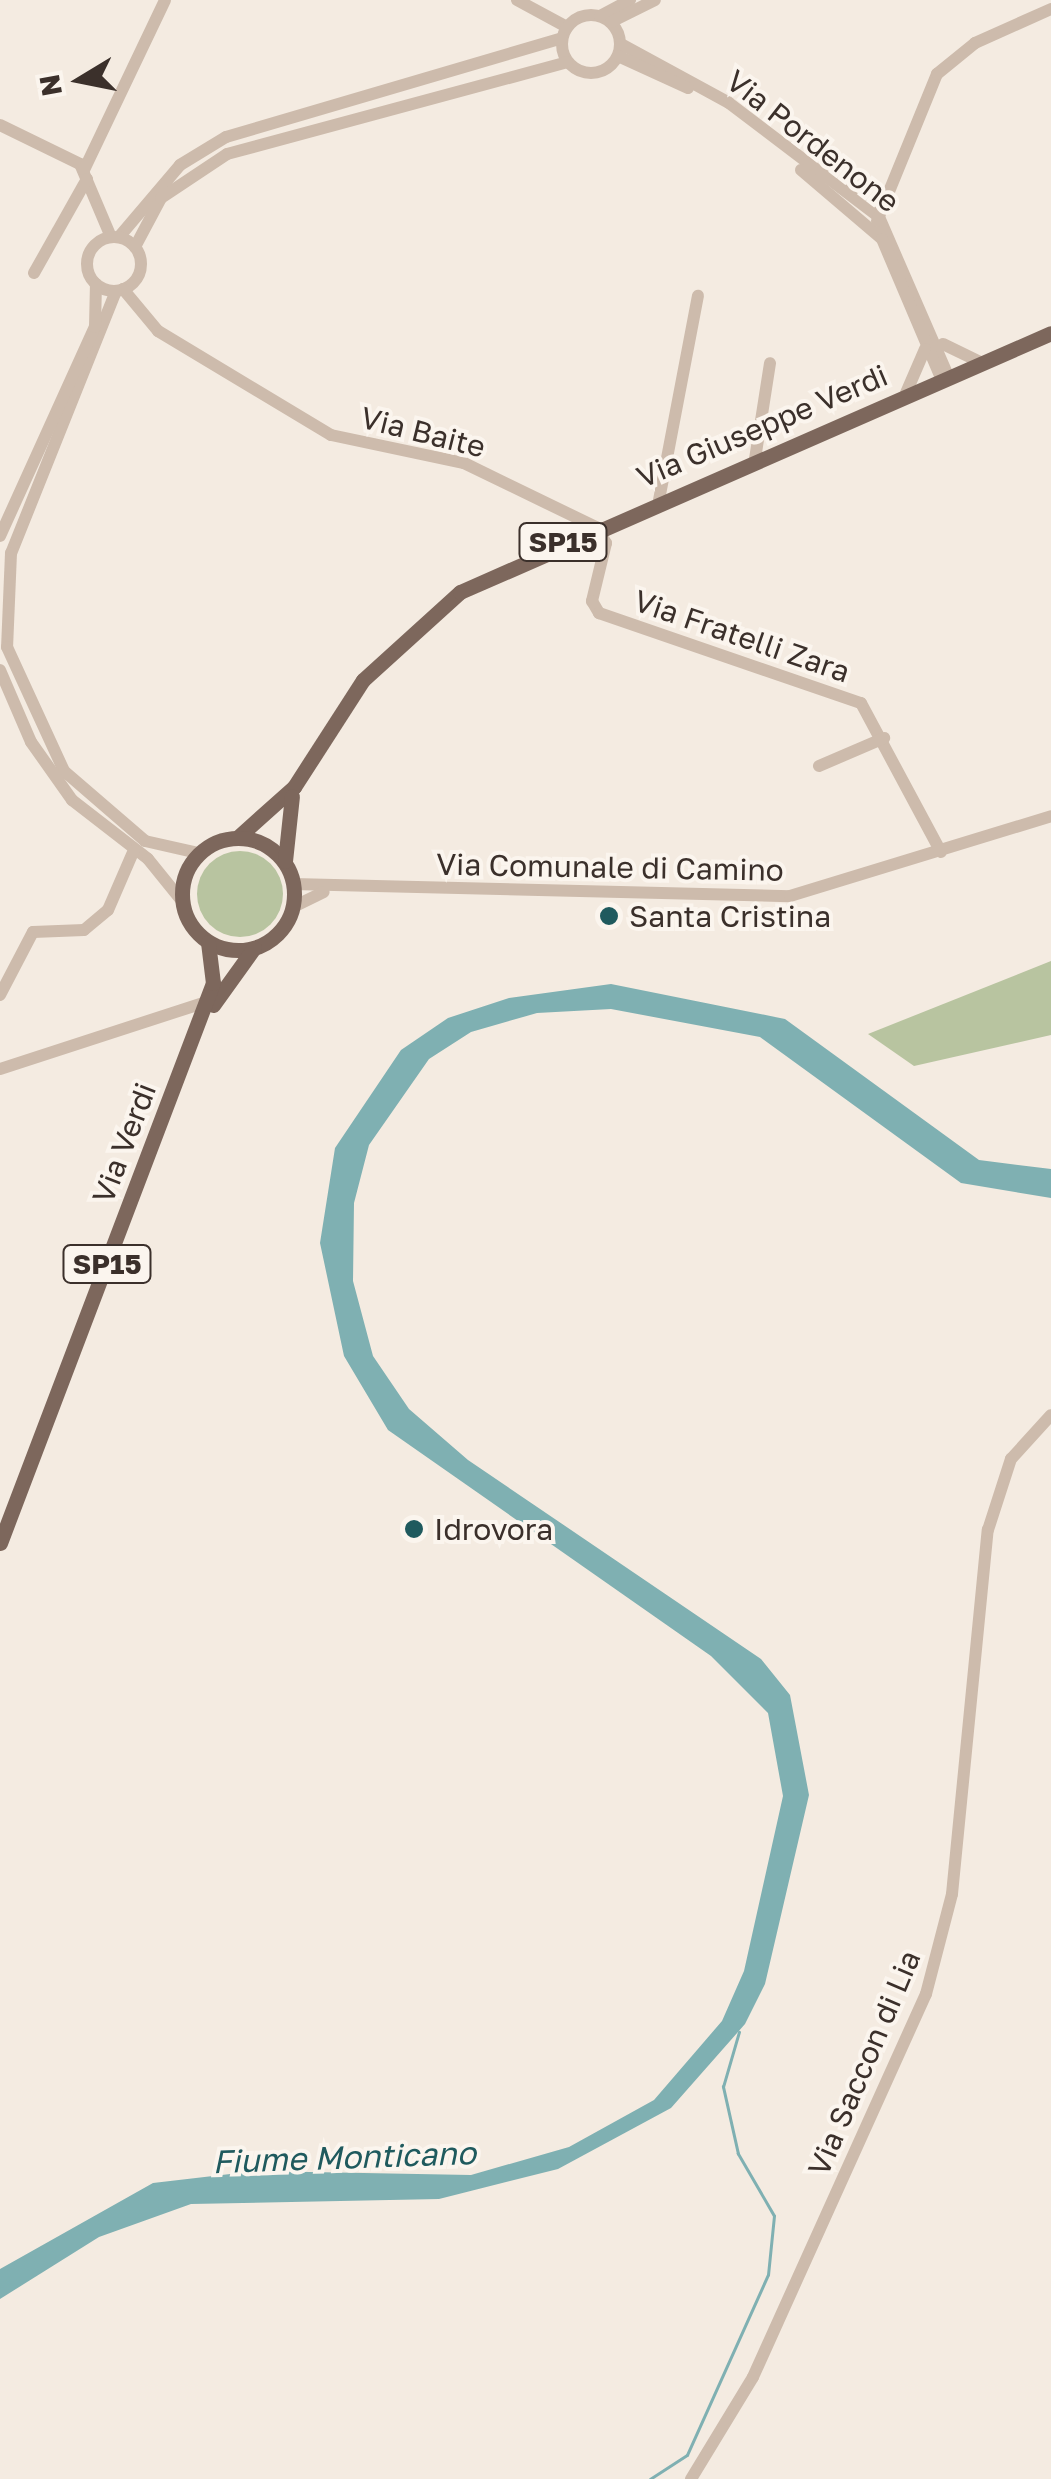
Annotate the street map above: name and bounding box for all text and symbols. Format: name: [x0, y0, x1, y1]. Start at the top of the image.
north arrow: [30, 30, 130, 130]
street label: Via Pordenone: [719, 62, 907, 220]
text: N: [32, 72, 68, 99]
street label: Via Giuseppe Verdi: [631, 357, 893, 495]
street label: Via Baite: [357, 399, 489, 465]
road number: SP15: [518, 519, 608, 565]
street label: Via Fratelli Zara: [629, 582, 855, 690]
street label: Via Comunale di Camino: [436, 846, 784, 888]
place label: Santa Cristina: [629, 898, 831, 934]
marker: Santa Cristina: [598, 905, 620, 927]
street label: Via Verdi: [85, 1078, 163, 1208]
road number: SP15: [62, 1241, 152, 1287]
place label: Idrovora: [434, 1511, 553, 1547]
marker: Idrovora: [403, 1518, 425, 1540]
street label: Via Saccon di Lia: [800, 1945, 928, 2181]
water label: Fiume Monticano: [212, 2133, 476, 2181]

